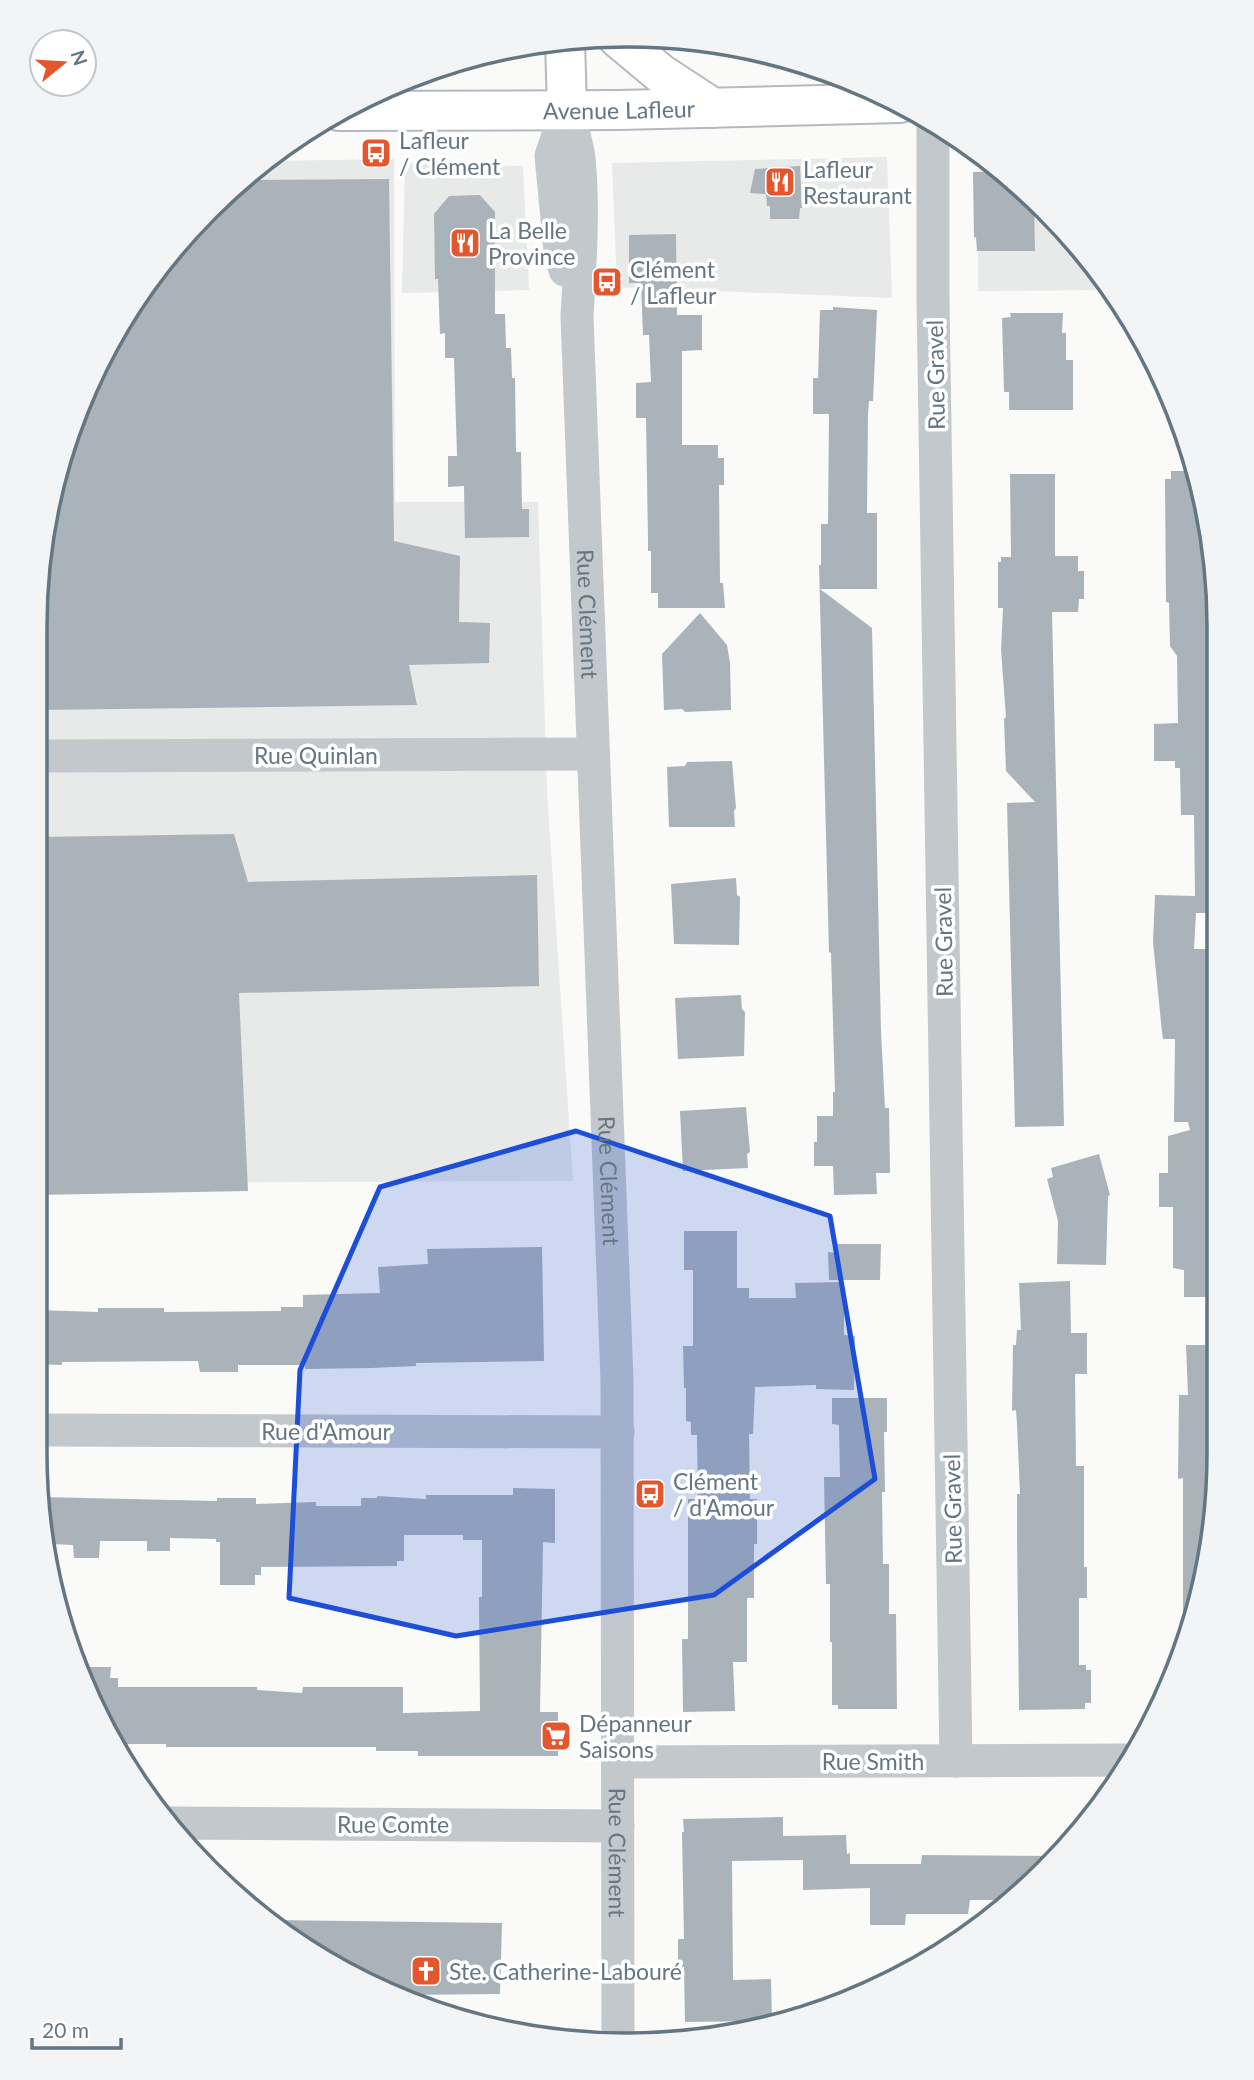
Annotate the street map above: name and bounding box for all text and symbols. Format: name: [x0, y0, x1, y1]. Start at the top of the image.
north arrow: [28, 28, 98, 98]
text: N: [66, 47, 93, 68]
street label: Avenue Lafleur: [543, 94, 696, 124]
place label: Lafleur / Clément: [399, 126, 501, 180]
bus stop icon: Lafleur / Clément: [359, 136, 393, 170]
place label: Lafleur Restaurant: [803, 155, 913, 209]
restaurant icon: Lafleur Restaurant: [763, 165, 797, 199]
place label: La Belle Province: [488, 216, 575, 270]
restaurant icon: La Belle Province: [448, 226, 482, 260]
place label: Clément / Lafleur: [630, 255, 717, 309]
bus stop icon: Clément / Lafleur: [590, 265, 624, 299]
street label: Rue Gravel: [920, 320, 950, 430]
street label: Rue Clément: [572, 549, 605, 680]
street label: Rue Quinlan: [254, 741, 378, 769]
street label: Rue Gravel: [928, 887, 958, 997]
street label: Rue Clément: [593, 1115, 626, 1247]
street label: Rue d'Amour: [261, 1417, 391, 1445]
street label: Rue Gravel: [937, 1454, 967, 1564]
place label: Clément / d'Amour: [673, 1467, 775, 1521]
bus stop icon: Clément / d'Amour: [633, 1477, 667, 1511]
place label: Dépanneur Saisons: [579, 1709, 692, 1763]
supermarket icon: Dépanneur Saisons: [539, 1719, 573, 1753]
street label: Rue Smith: [822, 1747, 924, 1775]
street label: Rue Clément: [604, 1788, 632, 1918]
street label: Rue Comte: [337, 1810, 449, 1838]
church icon: Ste. Catherine-Labouré: [409, 1954, 443, 1988]
place label: Ste. Catherine-Labouré: [449, 1957, 682, 1985]
scale bar: [32, 2007, 121, 2050]
text: 20 m: [42, 2017, 89, 2042]

